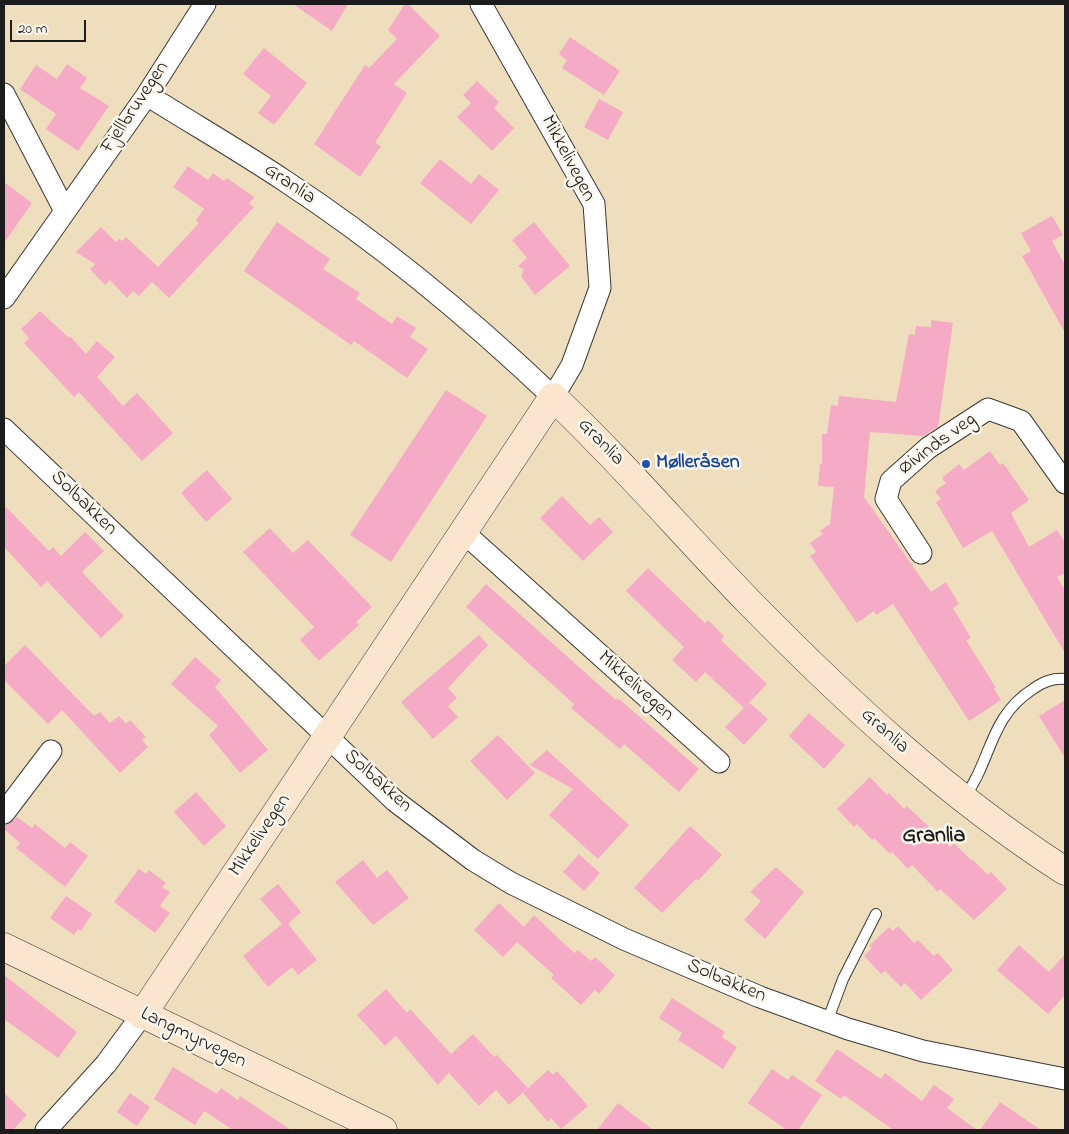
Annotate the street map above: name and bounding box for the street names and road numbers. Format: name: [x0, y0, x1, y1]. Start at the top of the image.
street label: Fjellbruvegen: [96, 57, 176, 159]
street label: Mikkelivegen: [534, 112, 600, 206]
street label: Granlia: [259, 159, 319, 211]
street label: Øivinds veg: [894, 409, 982, 481]
street label: Granlia: [572, 414, 628, 472]
street label: Solbakken: [45, 466, 121, 542]
street label: Mikkelivegen: [592, 647, 678, 727]
street label: Granlia: [855, 704, 913, 760]
street label: Solbakken: [338, 745, 416, 819]
street label: Mikkelivegen: [225, 790, 297, 882]
street label: Solbakken: [683, 955, 769, 1009]
street label: Langmyrvegen: [136, 1003, 250, 1075]

